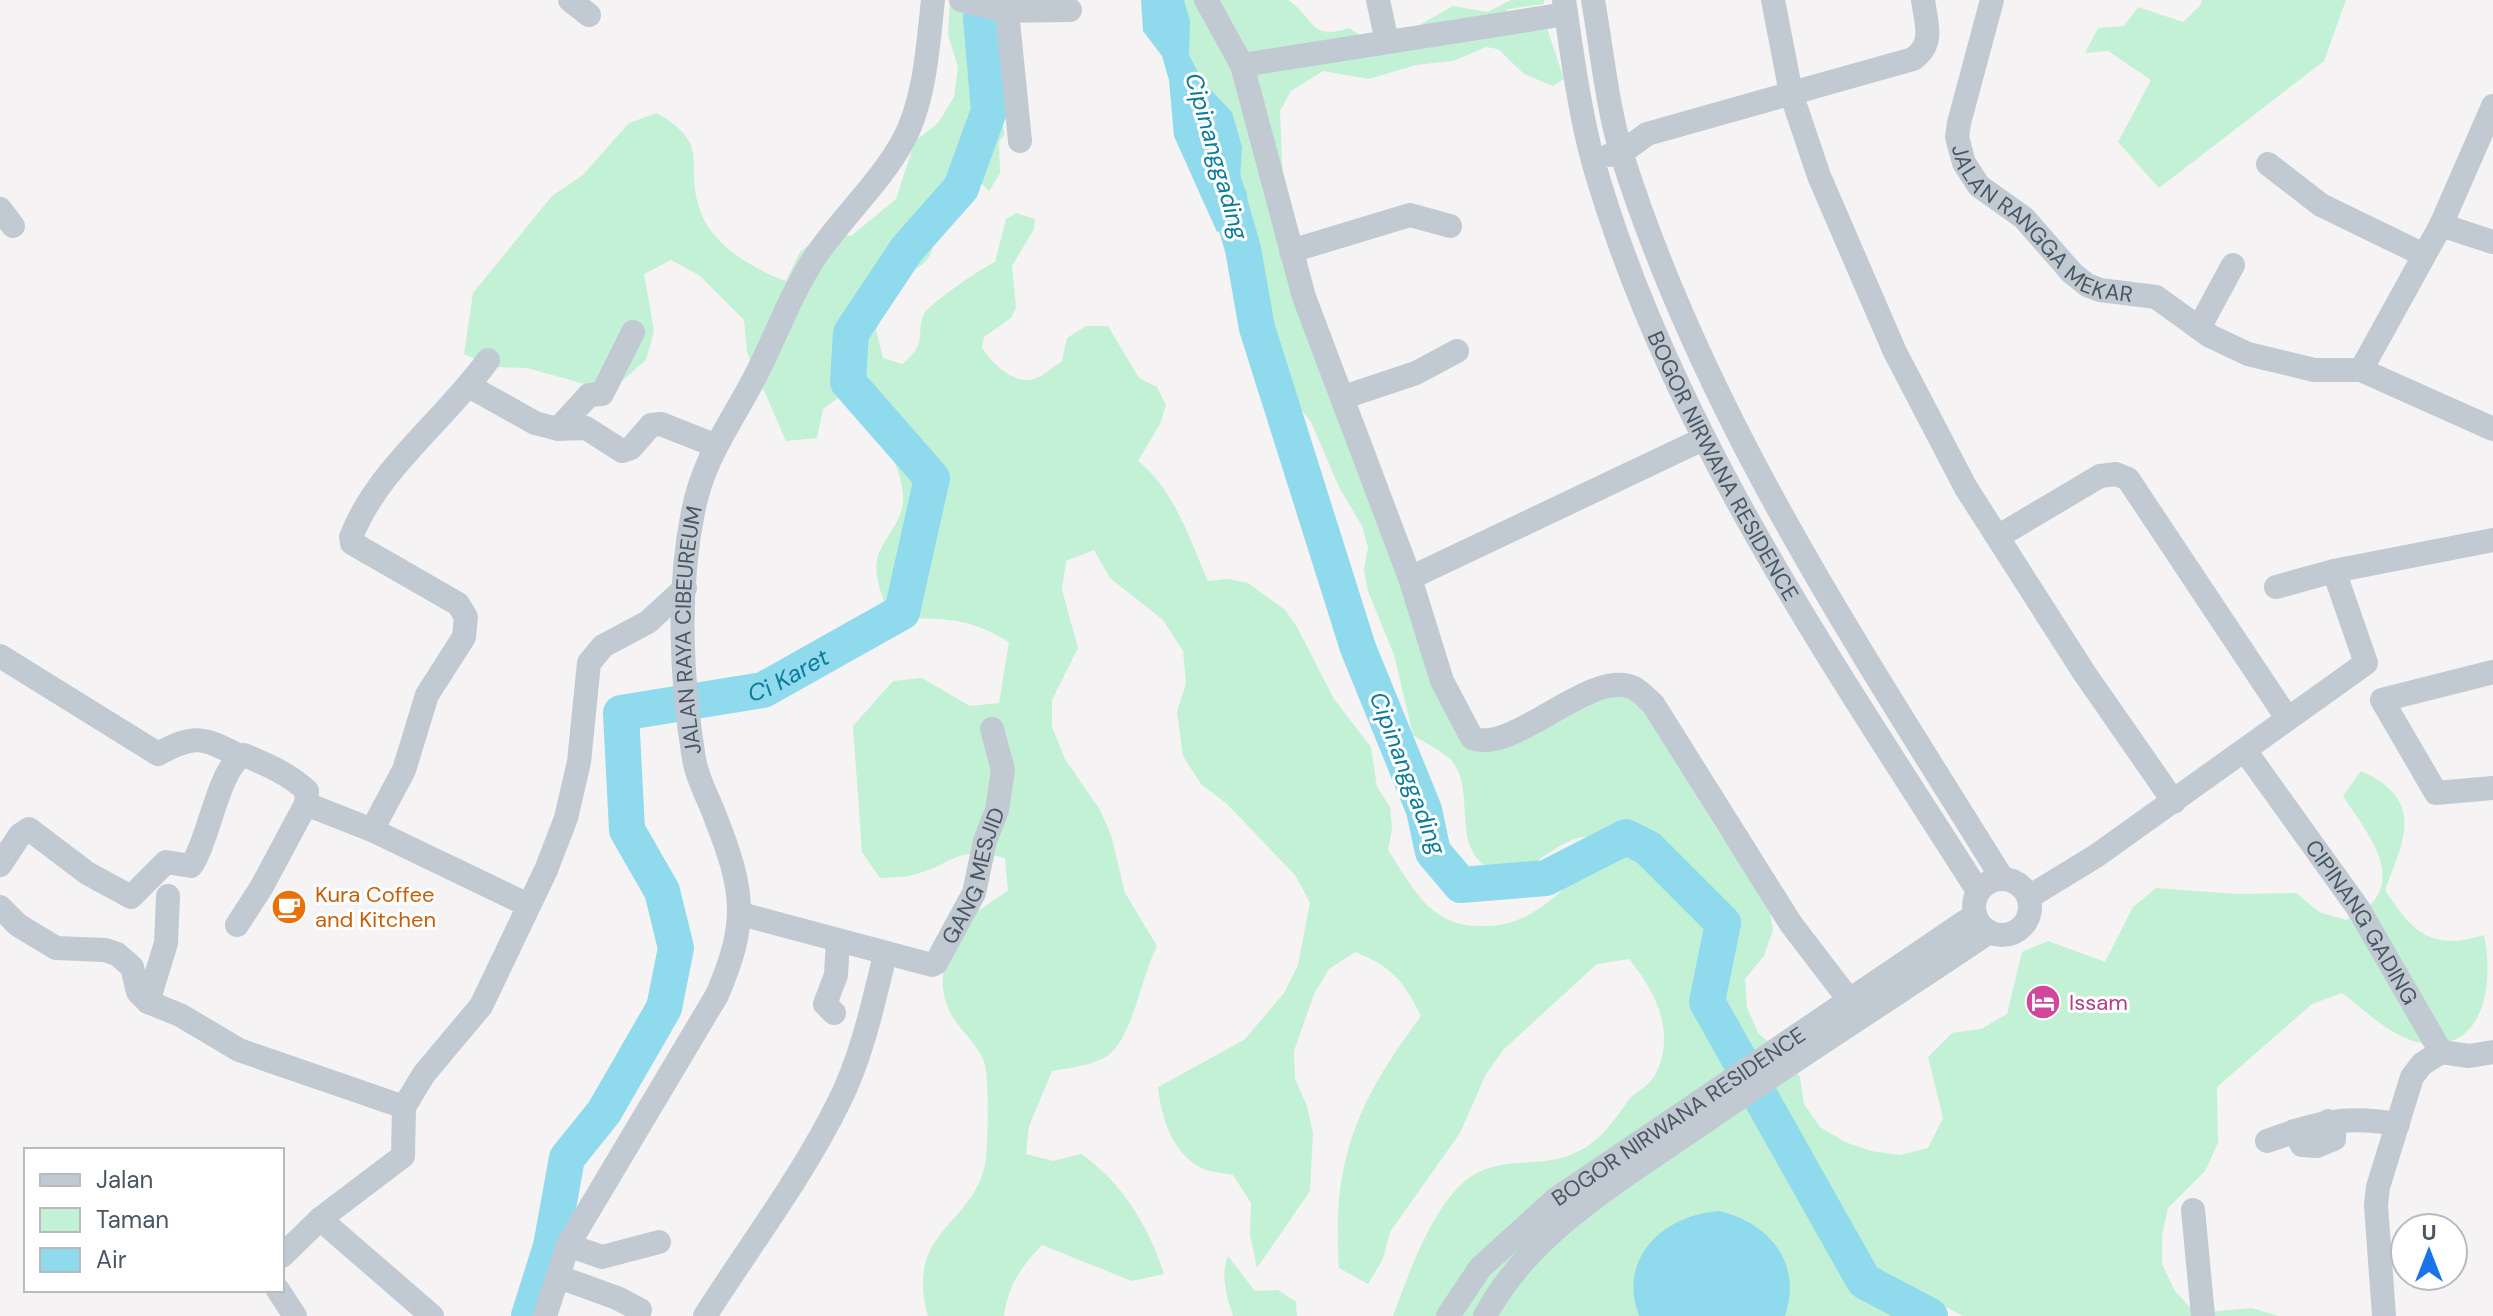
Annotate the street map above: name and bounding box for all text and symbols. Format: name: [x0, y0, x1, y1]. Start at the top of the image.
water label: Cipinanggading: [1178, 69, 1256, 244]
street label: JALAN RANGGA MEKAR: [1945, 141, 2135, 308]
street label: BOGOR NIRWANA RESIDENCE: [1641, 326, 1806, 606]
street label: JALAN RAYA CIBEUREUM: [668, 503, 708, 757]
water label: Ci Karet: [745, 640, 835, 708]
water label: Cipinanggading: [1363, 687, 1454, 860]
street label: GANG MESJID: [935, 803, 1011, 949]
street label: CIPINANG GADING: [2299, 834, 2425, 1010]
place label: Kura Coffee and Kitchen: [315, 880, 436, 934]
cafe icon: Kura Coffee and Kitchen: [270, 888, 308, 926]
hotel icon: Issam: [2024, 983, 2062, 1021]
place label: Issam: [2069, 988, 2128, 1017]
street label: BOGOR NIRWANA RESIDENCE: [1546, 1020, 1811, 1212]
legend: [24, 1148, 284, 1292]
text: Jalan: [96, 1164, 153, 1195]
text: Taman: [96, 1204, 169, 1235]
north arrow: [2389, 1212, 2469, 1292]
text: U: [2421, 1218, 2437, 1247]
text: Air: [96, 1244, 127, 1275]

